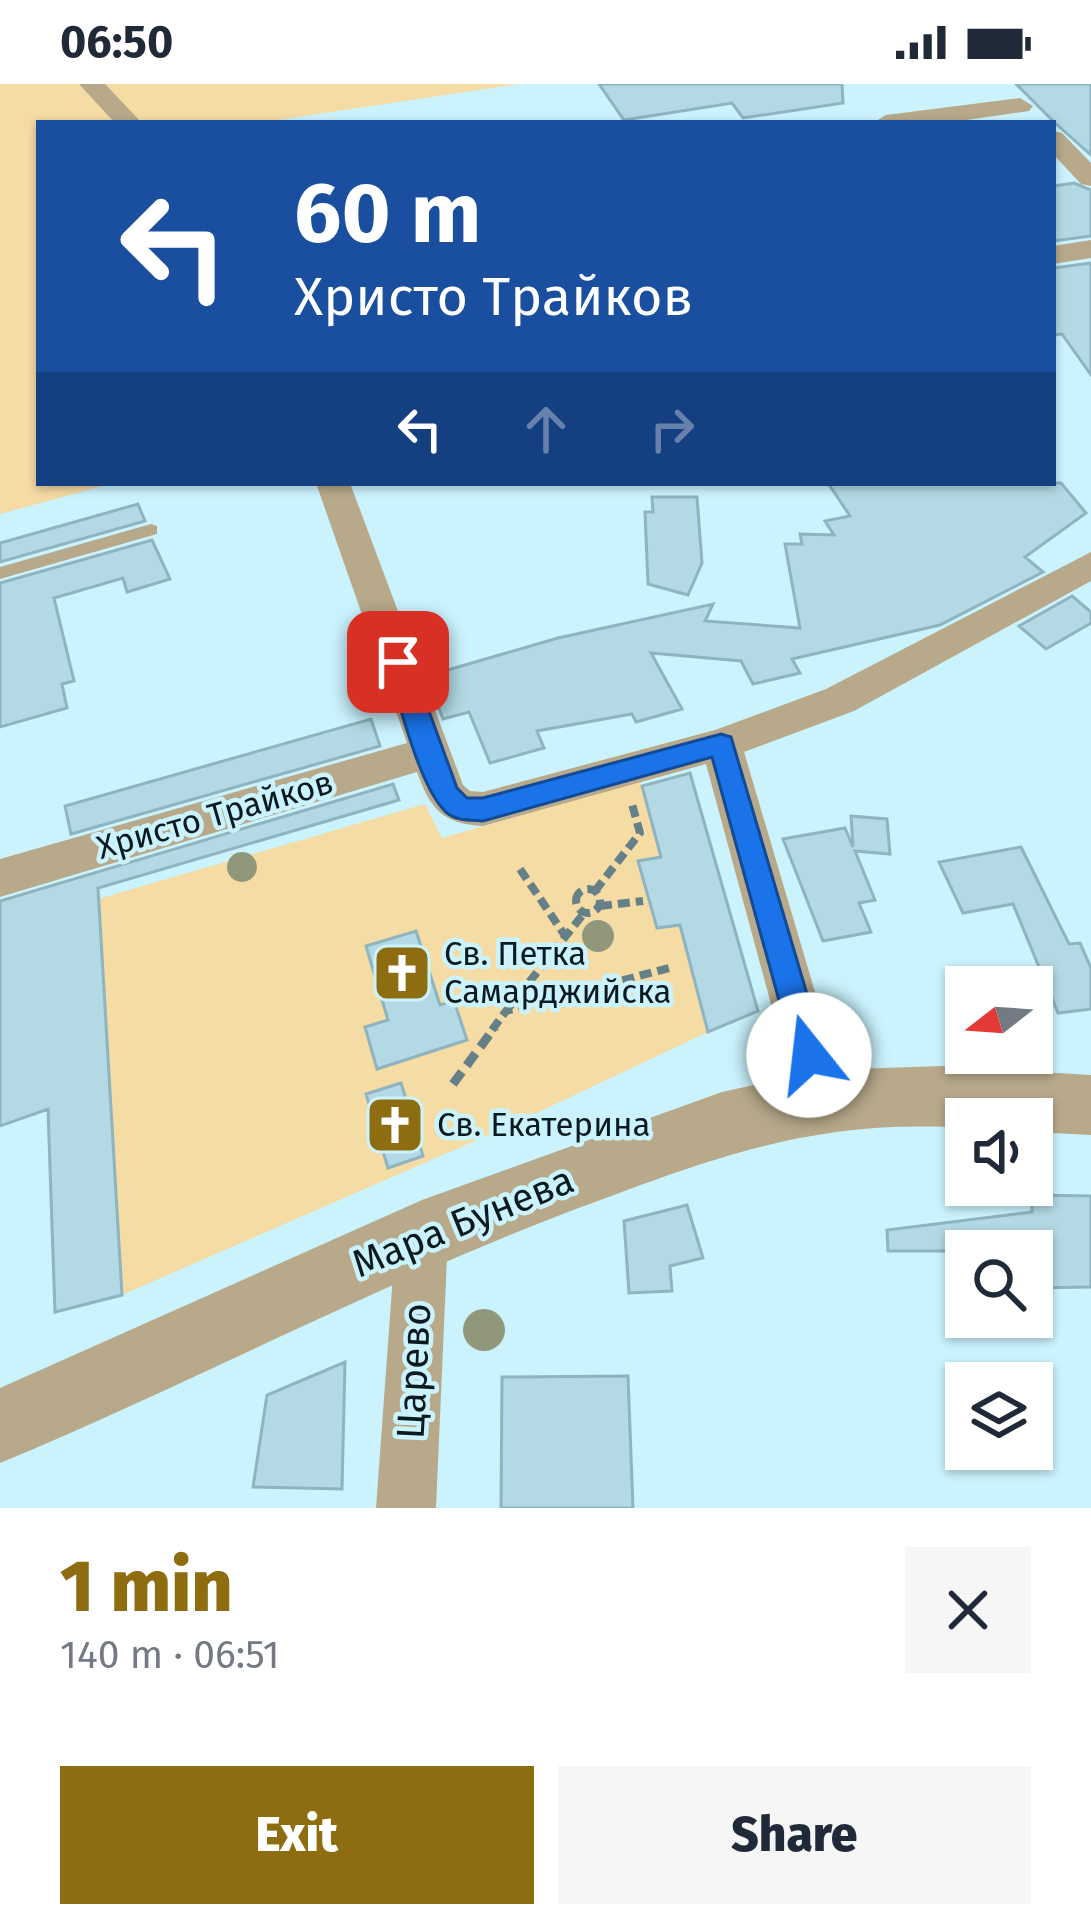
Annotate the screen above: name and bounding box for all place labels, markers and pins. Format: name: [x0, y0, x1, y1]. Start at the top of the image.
pin: [347, 611, 449, 713]
place label: Св. Петка Самарджийска: [444, 934, 672, 1012]
church icon: Св. Петка Самарджийска: [371, 942, 433, 1004]
church icon: Св. Екатерина: [364, 1094, 426, 1156]
place label: Св. Екатерина: [437, 1105, 650, 1145]

